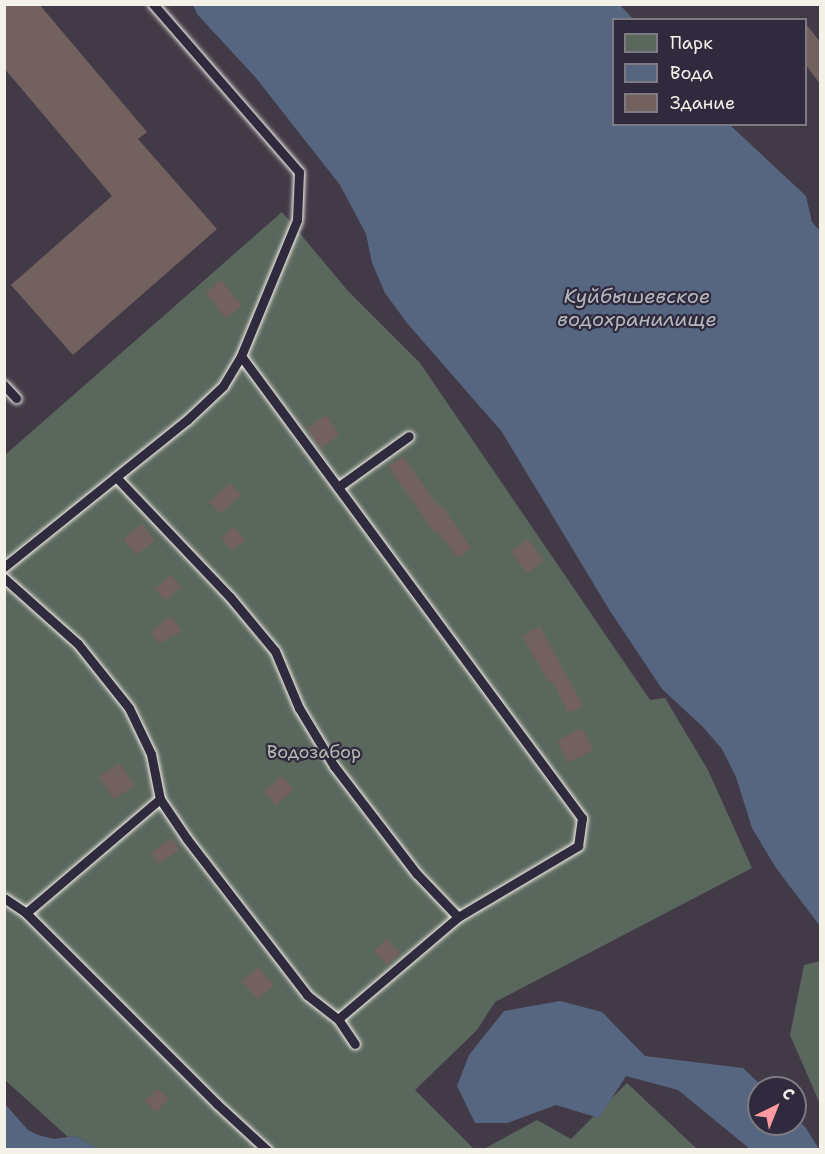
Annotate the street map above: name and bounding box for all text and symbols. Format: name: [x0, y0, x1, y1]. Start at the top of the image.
legend: [612, 18, 807, 126]
text: Парк: [670, 31, 713, 55]
text: Вода: [670, 61, 713, 85]
text: Здание: [670, 91, 735, 115]
water label: Куйбышевское водохранилище: [557, 284, 717, 331]
park label: Водозабор: [267, 741, 361, 763]
north arrow: [747, 1076, 807, 1136]
text: С: [777, 1083, 799, 1105]

